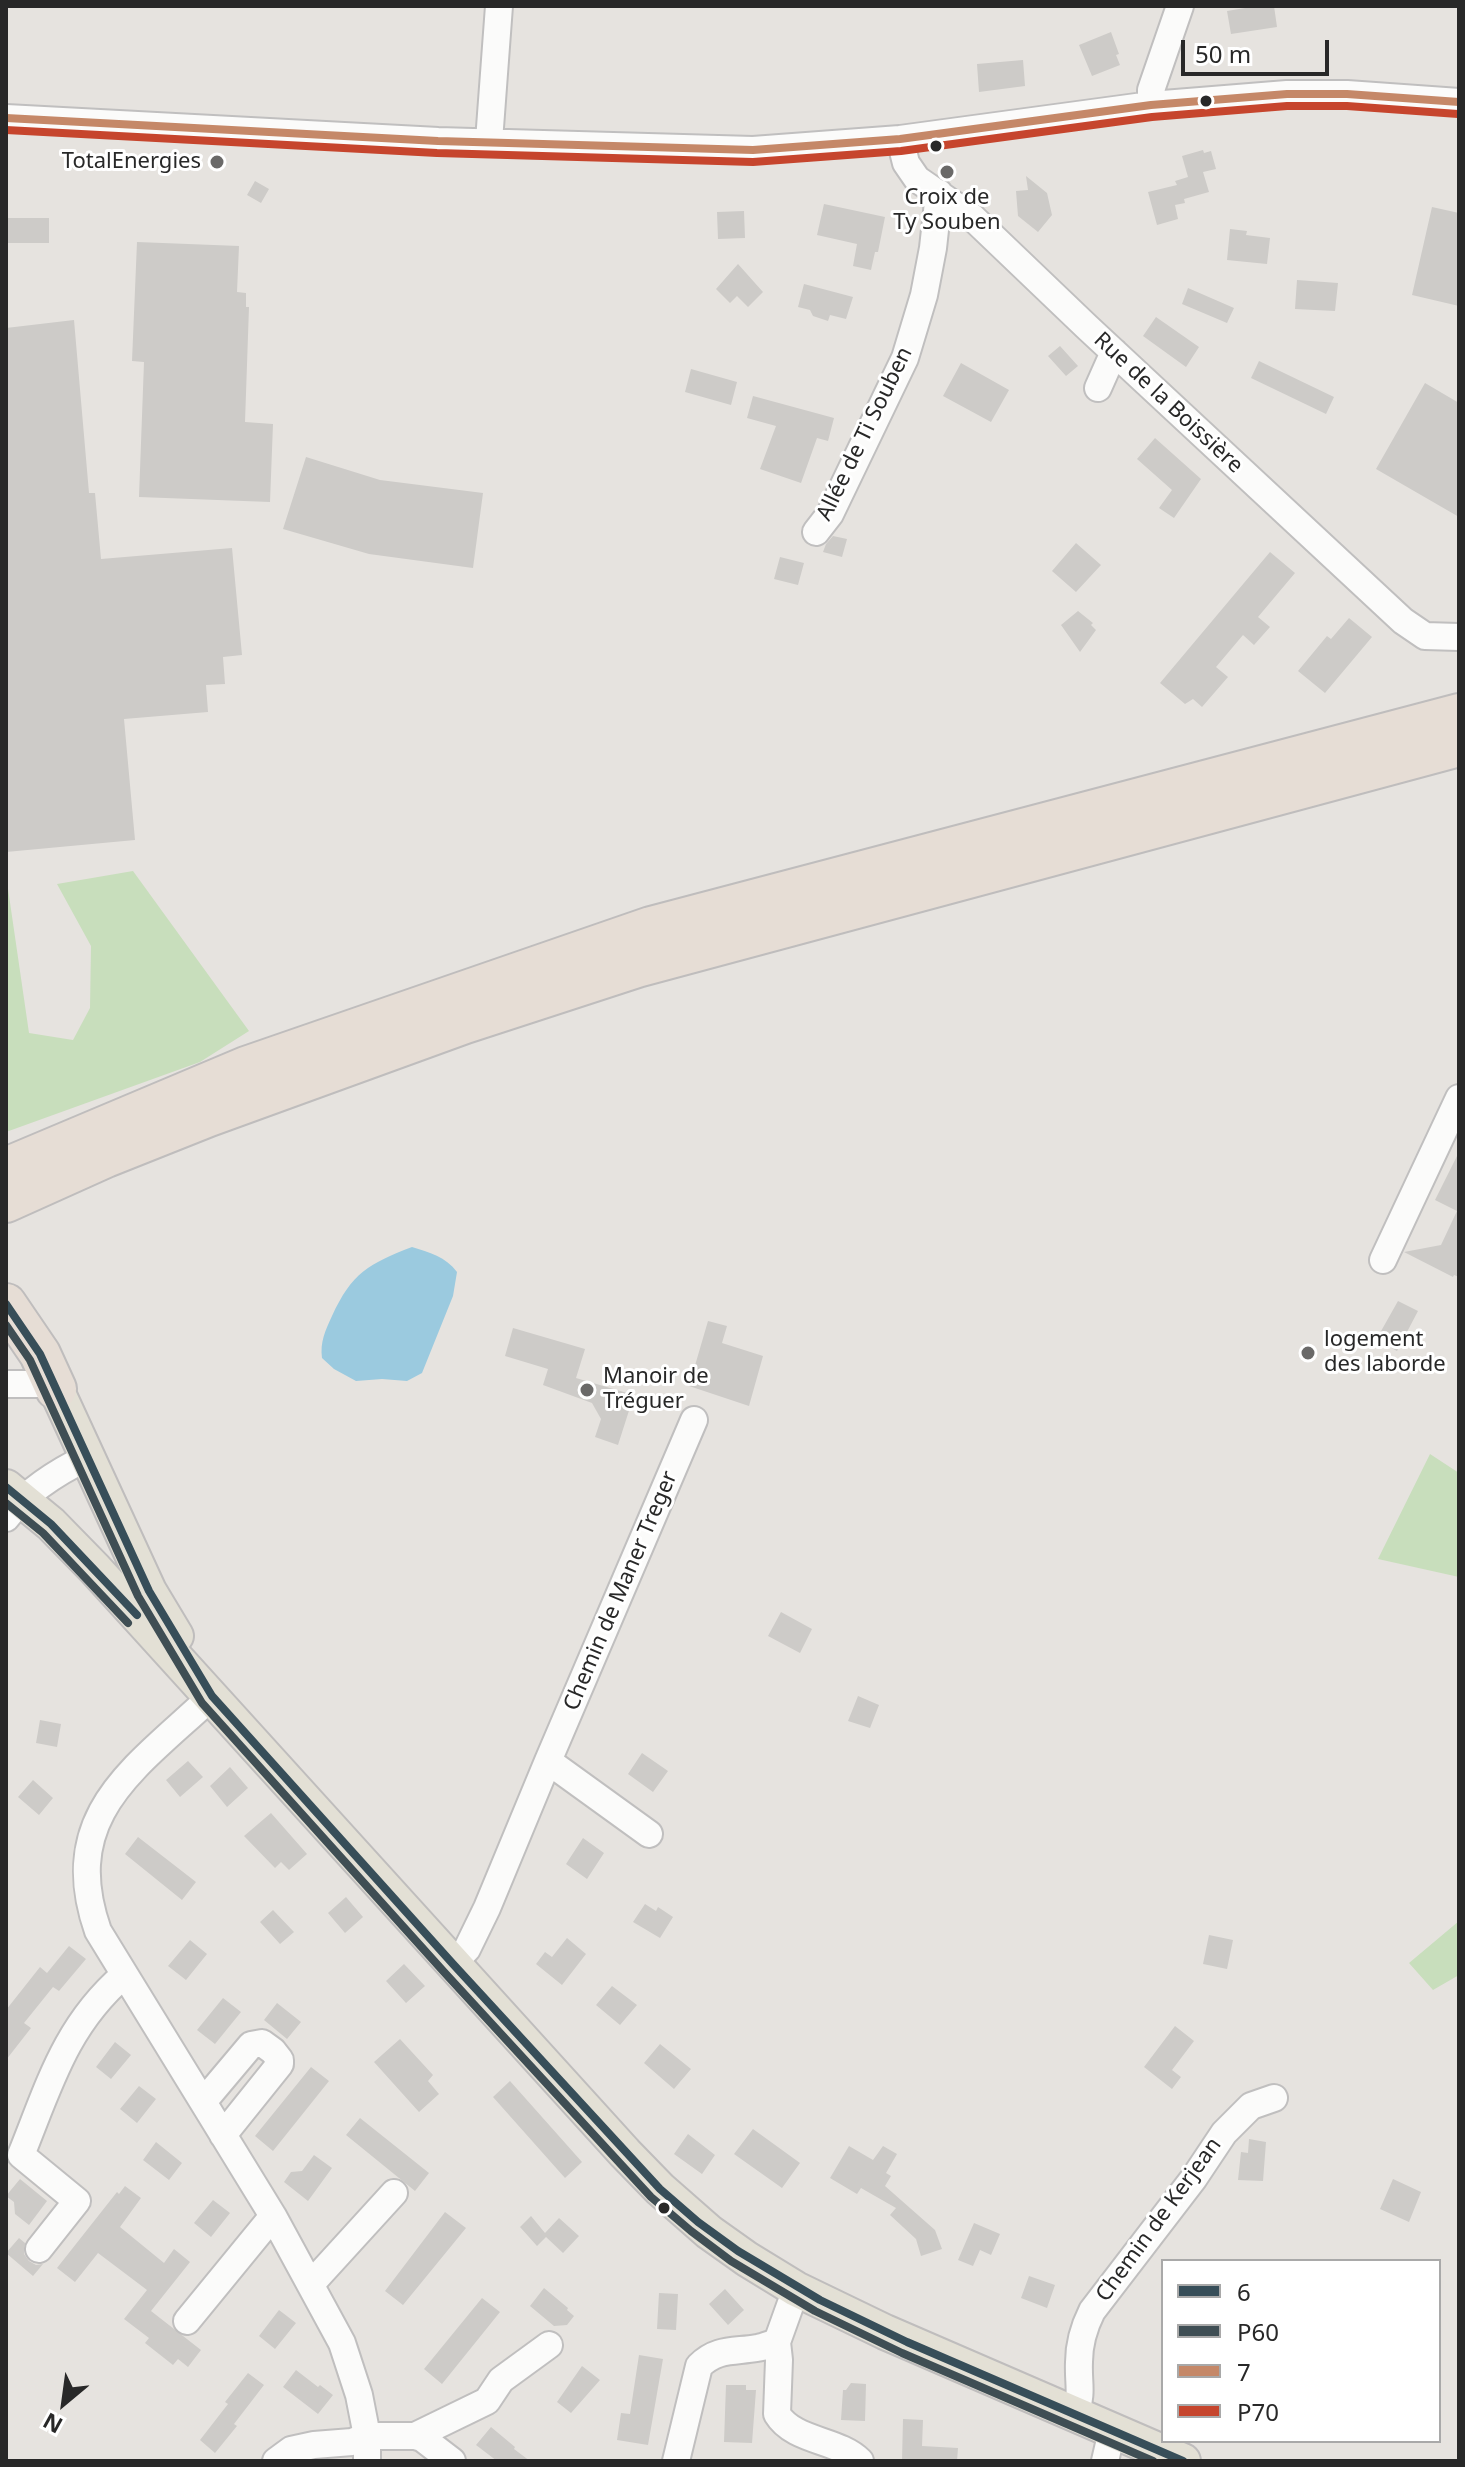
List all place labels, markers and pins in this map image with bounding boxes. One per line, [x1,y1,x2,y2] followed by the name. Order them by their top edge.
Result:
[1198,93,1214,109] unlabelled marker
[928,138,944,154] unlabelled marker
[62,149,201,175] place label: TotalEnergies
[208,153,226,171] marker: TotalEnergies
[938,163,956,181] marker: Croix de Ty Souben
[893,185,1001,236] place label: Croix de Ty Souben
[1324,1327,1446,1378] place label: logement des laborde
[1299,1344,1317,1362] marker: logement des laborde
[603,1364,709,1416] place label: Manoir de Tréguer
[578,1381,596,1399] marker: Manoir de Tréguer
[656,2200,672,2216] unlabelled marker

